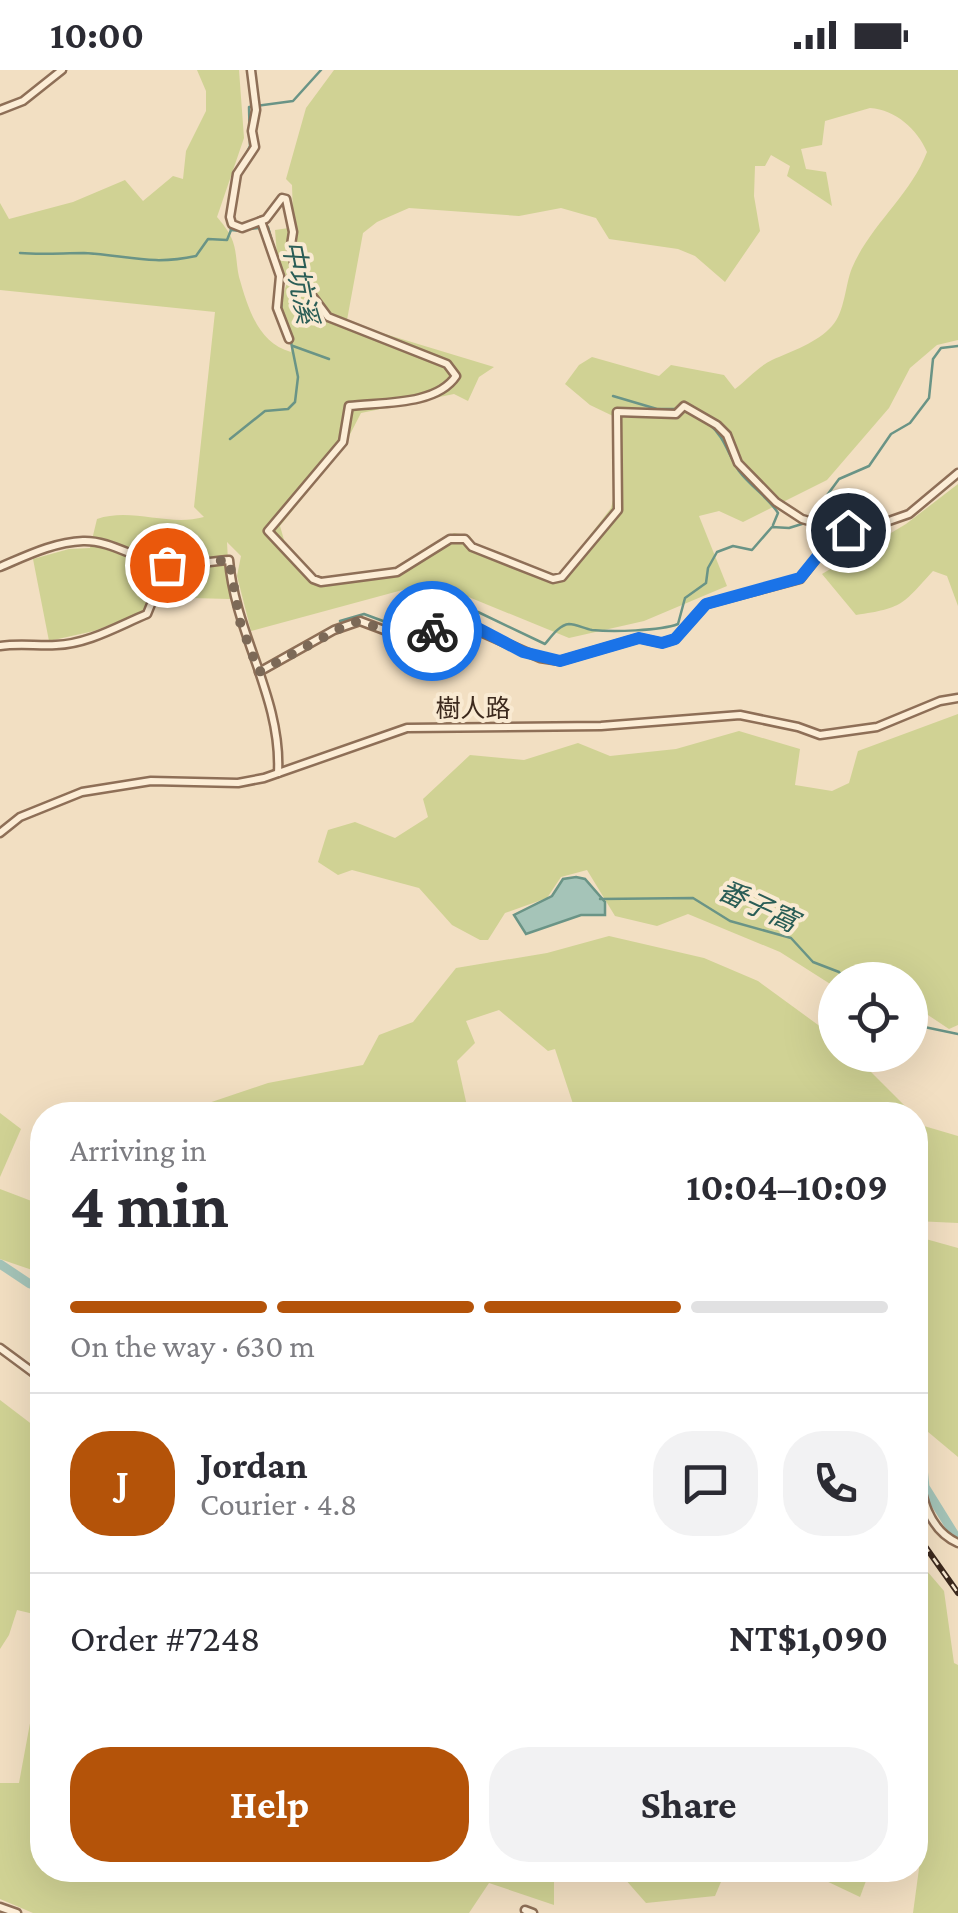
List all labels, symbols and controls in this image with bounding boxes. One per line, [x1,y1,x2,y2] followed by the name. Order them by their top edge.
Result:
[50,14,144,56] text: 10:00
[277,238,324,330] water label: 中坑溪
[806,488,891,573] pin
[821,503,876,558] icon: home
[125,523,210,608] pin
[140,538,195,593] icon: bag
[382,581,482,681] courier
[405,604,460,659] icon: bike
[435,695,511,722] street label: 樹人路
[713,874,806,939] water label: 番子窩
[818,962,928,1072] map controls
[818,962,928,1072] button: locate
[70,1132,207,1168] text: Arriving in
[686,1166,888,1208] text: 10:04–10:09
[70,1169,229,1241] text: 4 min
[70,1328,315,1364] text: On the way · 630 m
[653,1431,758,1536] button: chat
[783,1431,888,1536] button: phone
[200,1444,308,1486] text: Jordan
[116,1462,129,1504] text: J
[200,1486,357,1522] text: Courier · 4.8
[70,1617,261,1659] text: Order #7248
[729,1617,888,1659] text: NT$1,090
[70,1747,469,1862] button: Help
[489,1747,888,1862] button: Share

